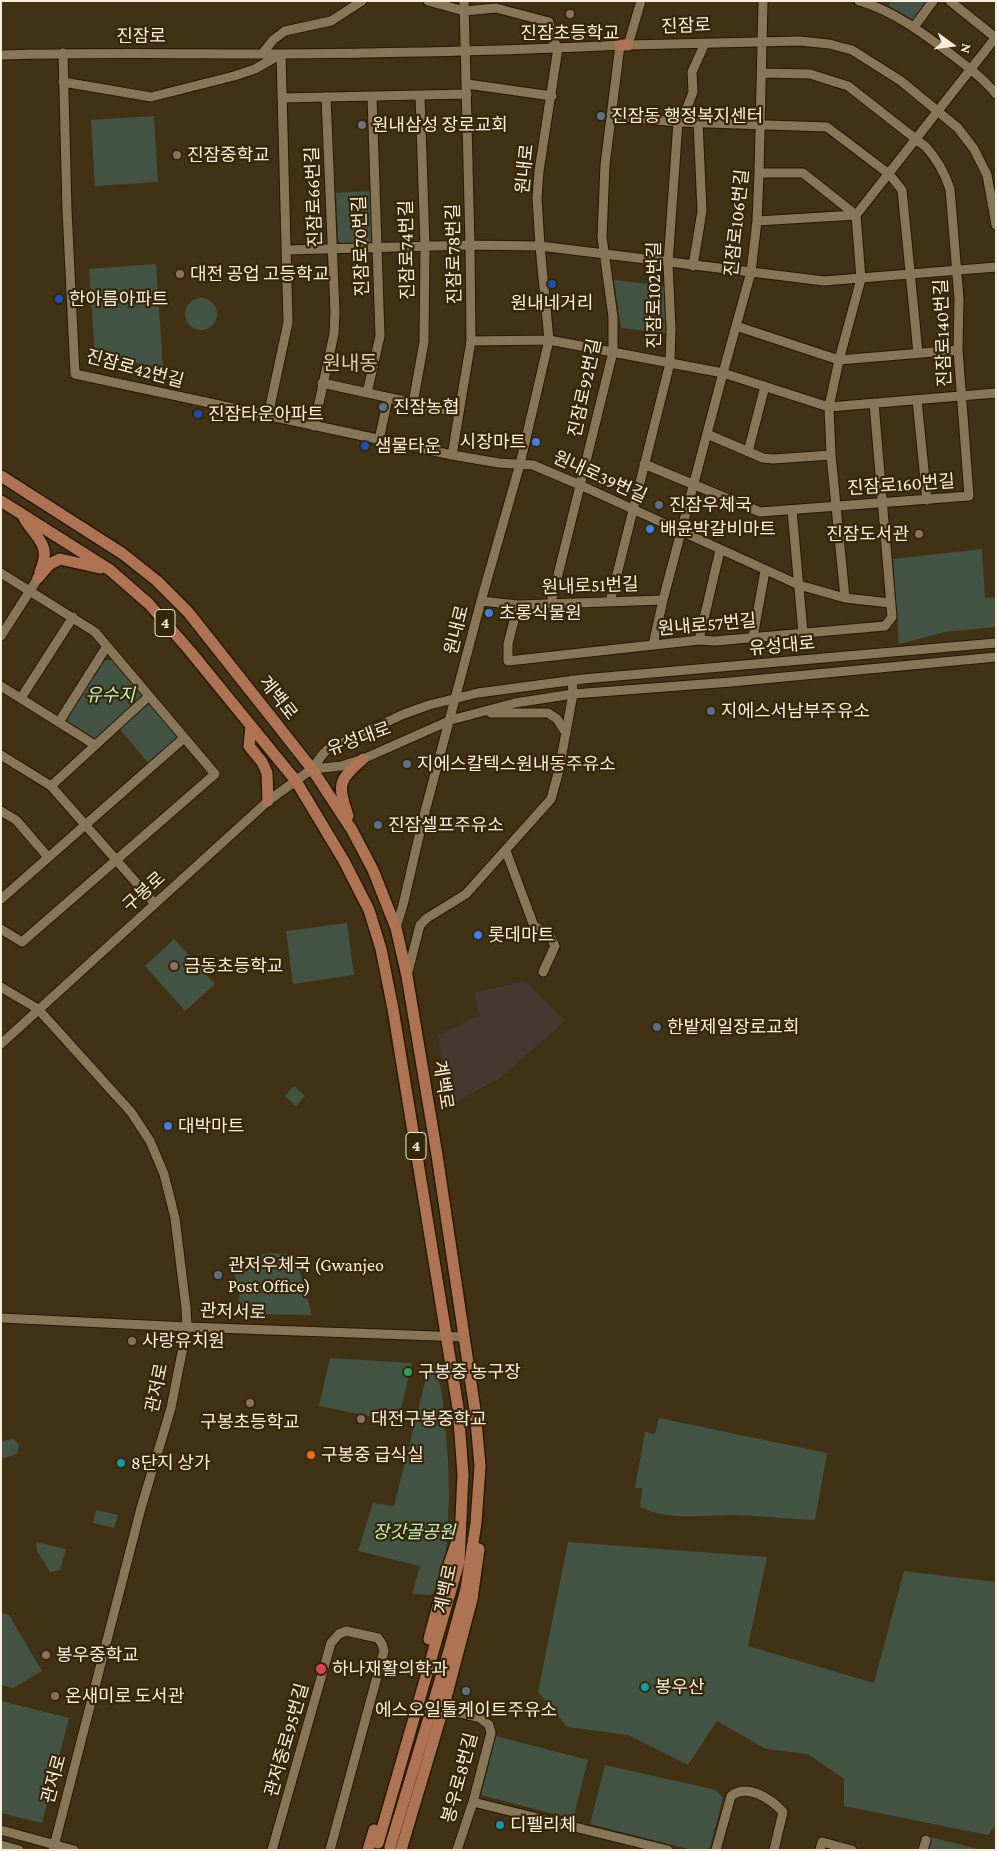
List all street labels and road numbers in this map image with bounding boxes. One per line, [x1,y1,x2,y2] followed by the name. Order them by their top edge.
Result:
[661,14,711,38] street label: 진잠로
[116,25,166,47] street label: 진잠로
[512,143,538,195] street label: 원내로
[301,146,327,248] street label: 진잠로66번길
[721,168,753,278] street label: 진잠로106번길
[348,195,374,297] street label: 진잠로70번길
[395,200,419,300] street label: 진잠로74번길
[442,203,466,305] street label: 진잠로78번길
[643,241,665,349] street label: 진잠로102번길
[930,279,956,387] street label: 진잠로140번길
[564,337,606,439] street label: 진잠로92번길
[84,346,186,392] street label: 진잠로42번길
[550,447,650,507] street label: 원내로39번길
[846,470,956,500] street label: 진잠로160번길
[541,574,639,598] street label: 원내로51번길
[441,603,473,657] street label: 원내로
[155,610,175,636] road number: 4
[657,610,757,640] street label: 원내로57번길
[748,632,816,660] street label: 유성대로
[254,672,302,724] street label: 계백로
[324,718,394,760] street label: 유성대로
[118,867,170,917] street label: 구봉로
[428,1059,458,1111] street label: 계백로
[406,1132,426,1160] road number: 4
[200,1300,266,1324] street label: 관저서로
[141,1361,173,1415] street label: 관저로
[430,1562,462,1616] street label: 계백로
[261,1681,313,1799] street label: 관저중로95번길
[438,1731,482,1825] street label: 봉우로8번길
[37,1752,71,1806] street label: 관저로

